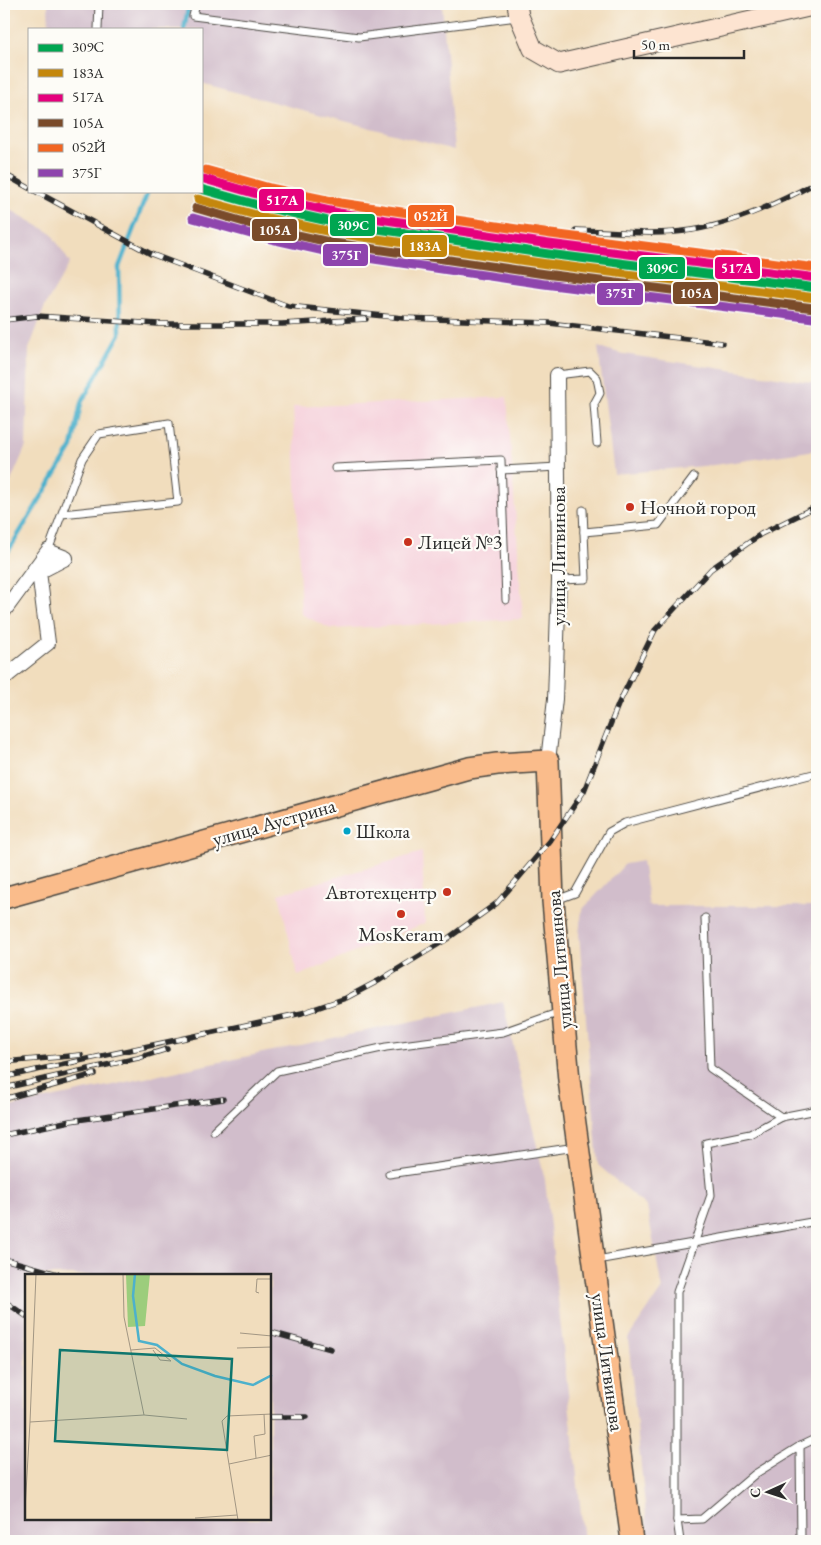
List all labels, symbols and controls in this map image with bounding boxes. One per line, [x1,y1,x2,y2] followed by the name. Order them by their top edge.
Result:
[28,28,202,192] legend
[634,28,744,60] scale bar
[641,35,670,54] text: 50 m
[72,37,104,56] text: 309С
[72,63,105,82] text: 183А
[72,87,105,106] text: 517А
[72,113,105,132] text: 105А
[72,137,106,156] text: 052Й
[72,163,102,182] text: 375Г
[258,188,305,212] line badge: 517А
[266,191,299,209] text: 517А
[407,204,455,228] line badge: 052Й
[414,207,448,225] text: 052Й
[329,213,376,237] line badge: 309С
[337,216,369,234] text: 309С
[251,218,298,242] line badge: 105А
[259,221,292,239] text: 105А
[401,234,448,258] line badge: 183А
[409,237,442,255] text: 183А
[322,243,369,267] line badge: 375Г
[331,246,361,264] text: 375Г
[638,256,686,280] line badge: 309С
[714,256,761,280] line badge: 517А
[646,259,678,277] text: 309С
[721,259,754,277] text: 517А
[672,281,719,305] line badge: 105А
[596,282,644,306] line badge: 375Г
[605,284,635,302] text: 375Г
[680,284,713,302] text: 105А
[545,486,571,626] street label: улица Литвинова
[640,494,756,520] place label: Ночной город
[624,501,636,513] marker: Ночной город
[418,529,502,555] place label: Лицей №3
[402,536,414,548] marker: Лицей №3
[209,792,339,852] street label: улица Аустрина
[356,819,410,844] place label: Школа
[342,826,352,836] marker: Школа
[324,879,437,905] place label: Автотехцентр
[441,886,453,898] marker: Автотехцентр
[540,889,578,1031] street label: улица Литвинова
[395,908,407,920] marker: MosKeram
[358,921,444,947] place label: MosKeram
[25,1274,271,1520] inset map
[585,1291,631,1433] street label: улица Литвинова
[744,1468,794,1518] north arrow
[746,1487,764,1498] text: С

